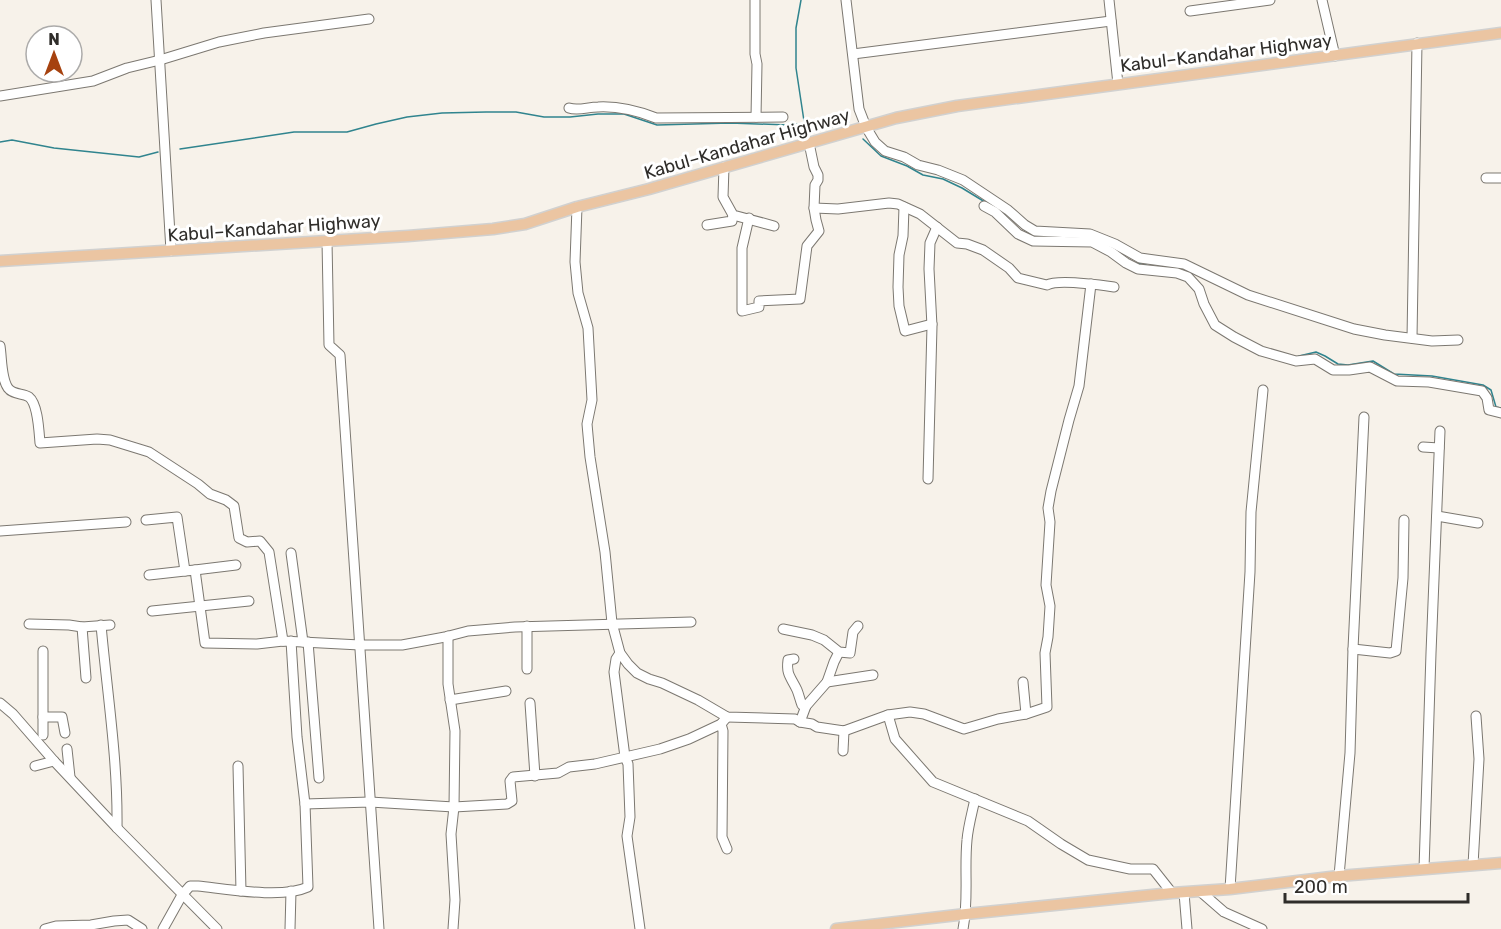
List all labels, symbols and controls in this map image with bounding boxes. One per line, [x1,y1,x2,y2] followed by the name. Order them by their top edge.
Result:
[24,24,84,84] north arrow
[1119,29,1333,77] street label: Kabul–Kandahar Highway
[48,30,60,49] text: N
[641,104,853,184] street label: Kabul–Kandahar Highway
[167,210,381,246] street label: Kabul–Kandahar Highway
[1285,866,1468,904] scale bar
[1294,876,1348,898] text: 200 m

